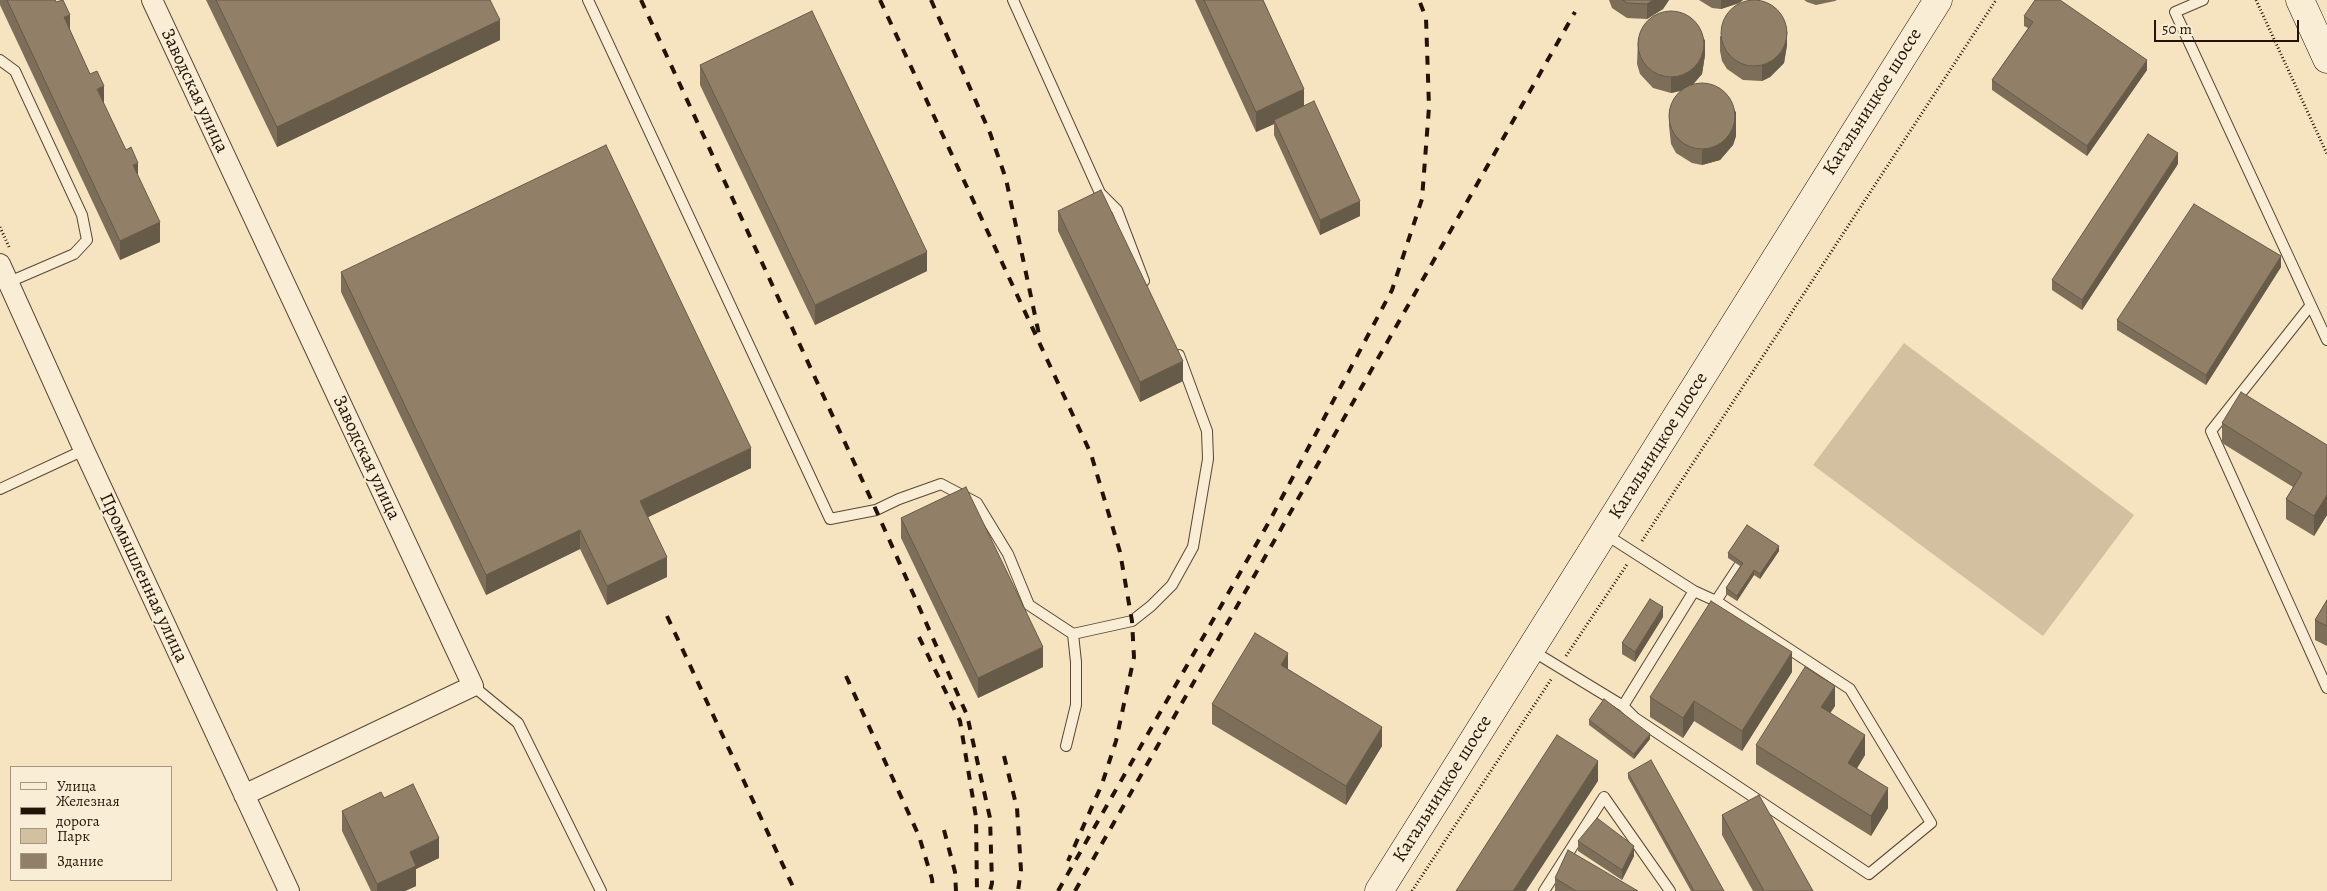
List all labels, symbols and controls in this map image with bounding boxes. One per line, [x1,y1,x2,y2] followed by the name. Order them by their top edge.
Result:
[2157,10,2302,42] scale bar
[2162,19,2192,39] text: 50 m
[1819,24,1927,180] street label: Кагальницкое шоссе
[155,25,233,157] street label: Заводская улица
[1605,368,1713,524] street label: Кагальницкое шоссе
[327,392,405,524] street label: Заводская улица
[94,490,192,666] street label: Промышленная улица
[1389,711,1497,867] street label: Кагальницкое шоссе
[10,766,172,881] legend
[57,776,96,796] text: Улица
[56,791,120,831] text: Железная дорога
[57,826,90,846] text: Парк
[57,851,104,871] text: Здание

